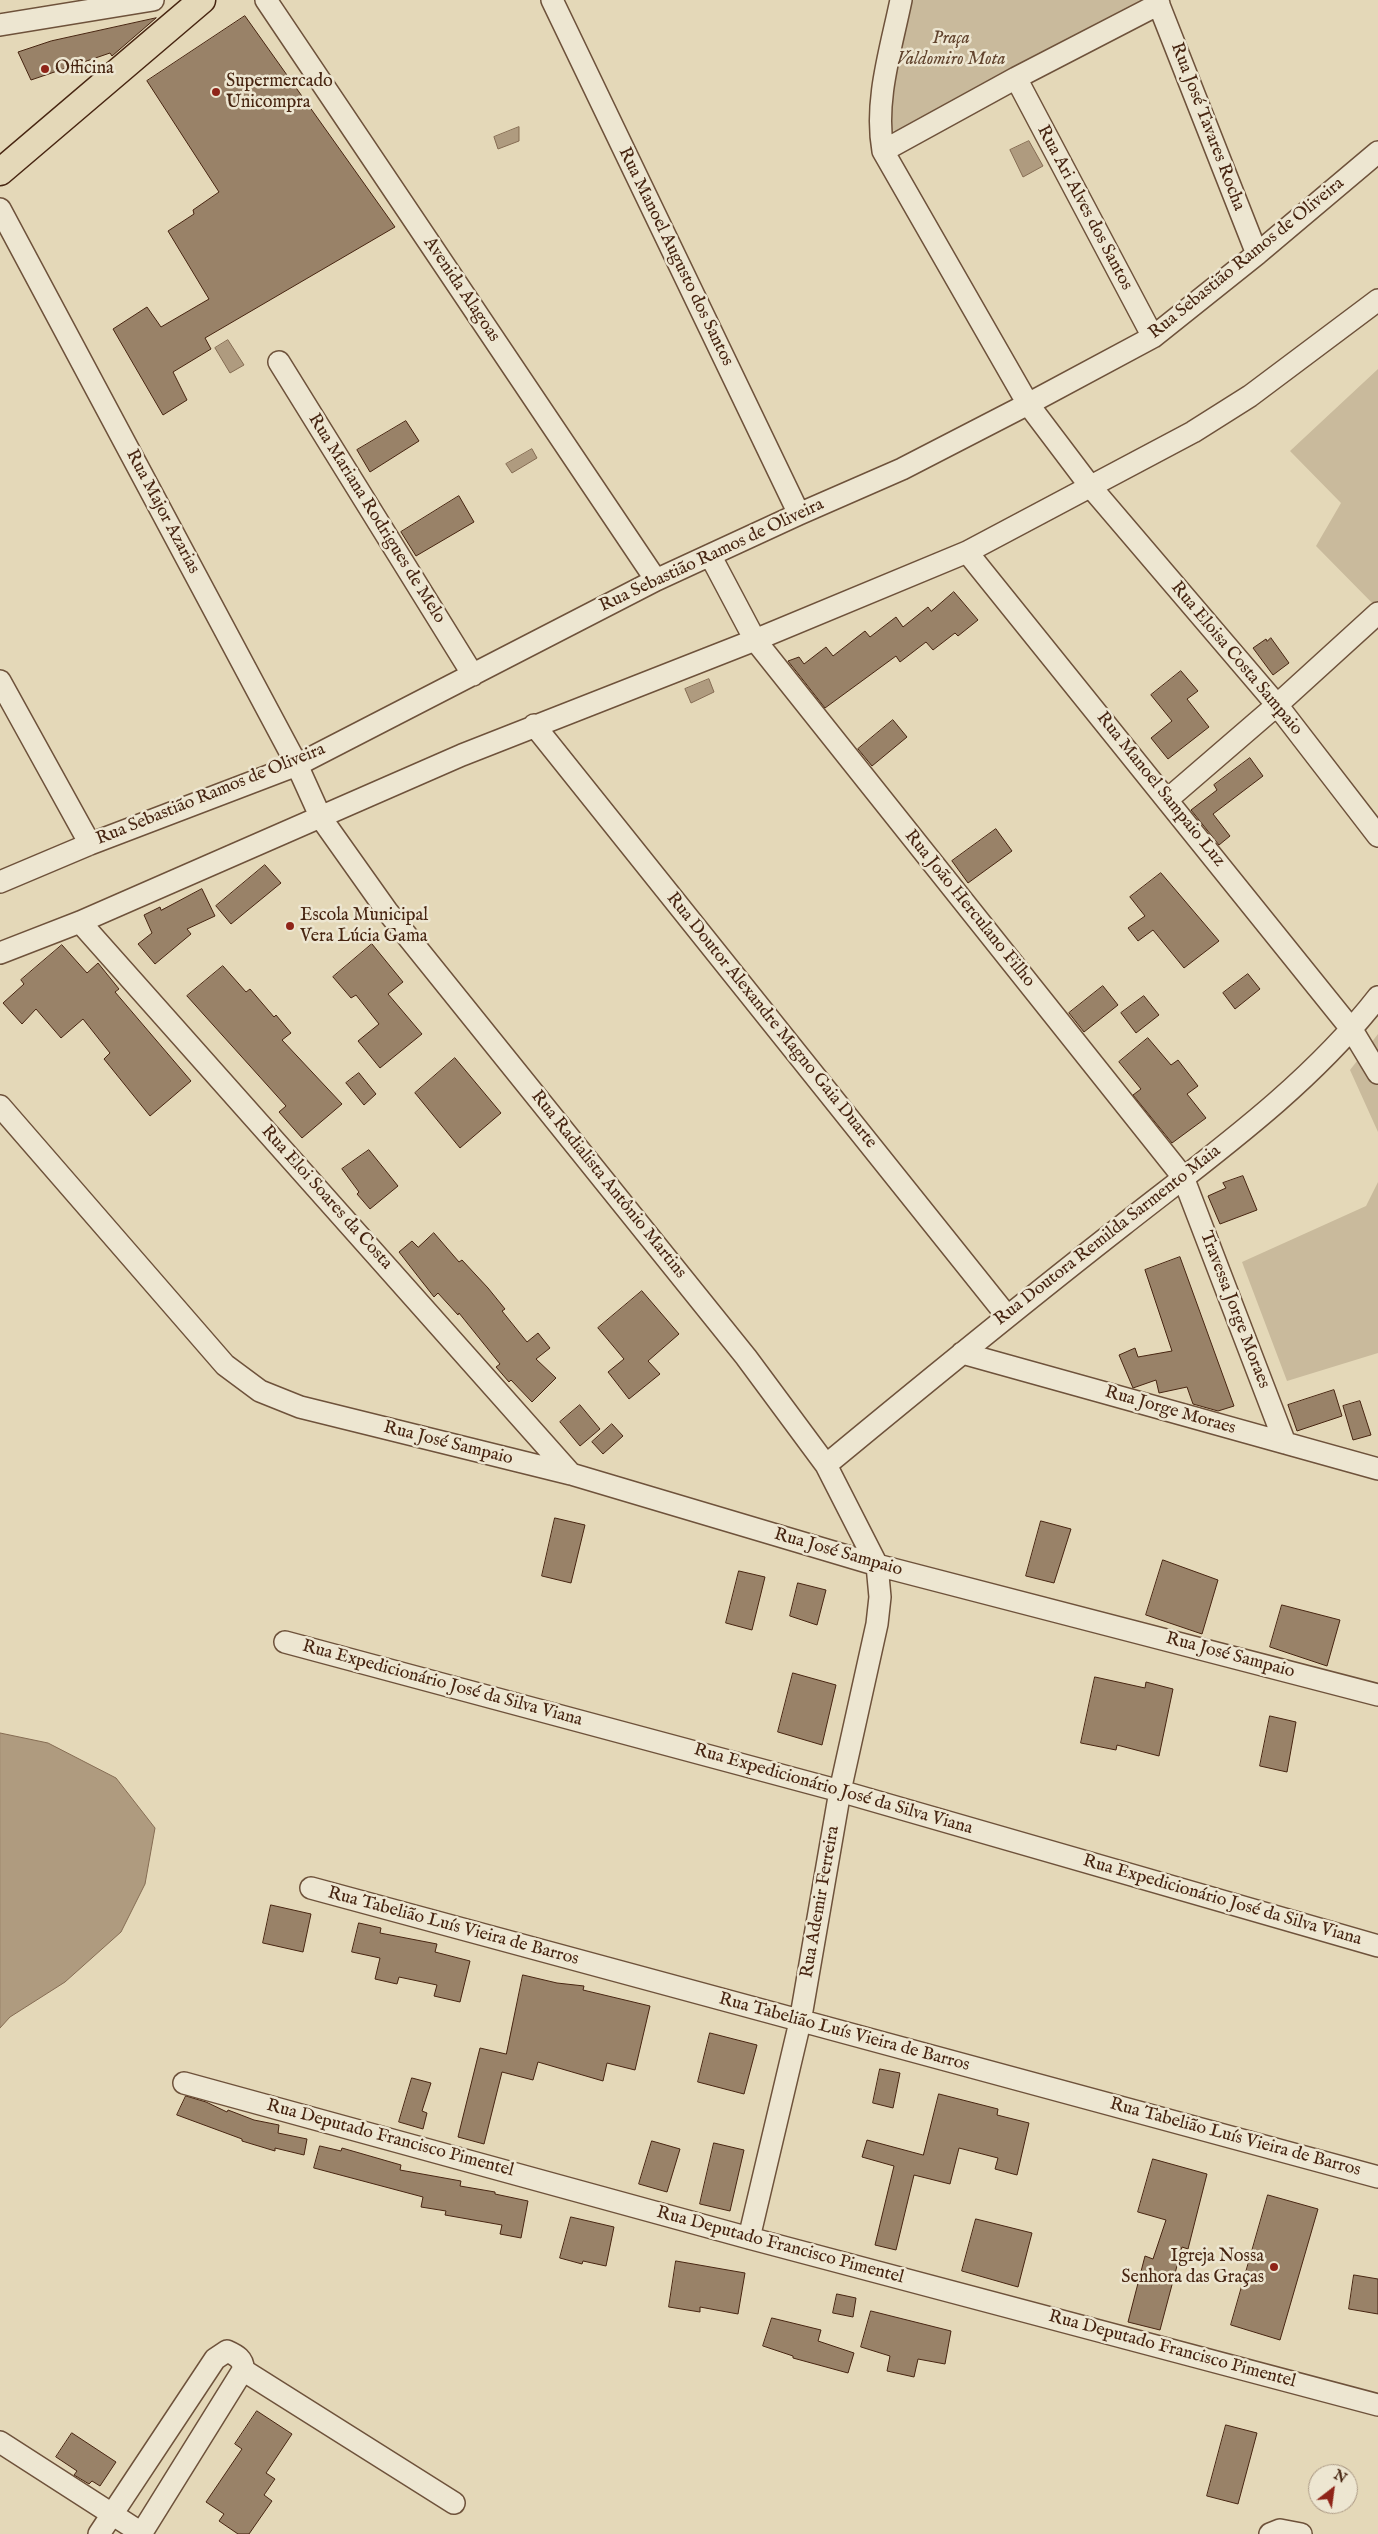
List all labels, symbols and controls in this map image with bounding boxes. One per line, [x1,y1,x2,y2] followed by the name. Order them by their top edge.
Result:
[897,28,1005,70] park label: Praça Valdomiro Mota
[1165,40,1249,214] street label: Rua José Tavares Rocha
[55,58,114,80] place label: Officina
[39,63,51,75] marker: Officina
[226,71,333,114] place label: Supermercado Unicompra
[210,86,222,98] marker: Supermercado Unicompra
[1031,122,1137,294] street label: Rua Ari Alves dos Santos
[613,144,737,370] street label: Rua Manoel Augusto dos Santos
[1145,173,1349,345] street label: Rua Sebastião Ramos de Oliveira
[418,233,504,347] street label: Avenida Alagoas
[302,410,450,628] street label: Rua Mariana Rodrigues de Melo
[120,446,204,578] street label: Rua Major Azarias
[596,494,828,618] street label: Rua Sebastião Ramos de Oliveira
[1165,578,1307,740] street label: Rua Eloisa Costa Sampaio
[1091,708,1229,872] street label: Rua Manoel Sampaio Luz
[93,739,329,851] street label: Rua Sebastião Ramos de Oliveira
[899,826,1039,992] street label: Rua João Herculano Filho
[661,889,881,1153] street label: Rua Doutor Alexandre Magno Gaia Duarte
[300,905,428,948] place label: Escola Municipal Vera Lúcia Gama
[284,920,296,932] marker: Escola Municipal Vera Lúcia Gama
[525,1087,691,1283] street label: Rua Radialista Antônio Martins
[256,1122,396,1274] street label: Rua Eloi Soares da Costa
[991,1141,1225,1331] street label: Rua Doutora Remilda Sarmento Maia
[1194,1228,1274,1392] street label: Travessa Jorge Moraes
[1102,1382,1238,1440] street label: Rua Jorge Moraes
[381,1417,515,1471] street label: Rua José Sampaio
[771,1524,905,1582] street label: Rua José Sampaio
[1163,1628,1297,1684] street label: Rua José Sampaio
[300,1636,584,1732] street label: Rua Expedicionário José da Silva Viana
[691,1740,975,1840] street label: Rua Expedicionário José da Silva Viana
[797,1824,845,1980] street label: Rua Ademir Ferreira
[1080,1851,1364,1951] street label: Rua Expedicionário José da Silva Viana
[325,1883,581,1971] street label: Rua Tabelião Luís Vieira de Barros
[716,1989,972,2077] street label: Rua Tabelião Luís Vieira de Barros
[1107,2094,1363,2182] street label: Rua Tabelião Luís Vieira de Barros
[264,2096,516,2182] street label: Rua Deputado Francisco Pimentel
[654,2203,906,2289] street label: Rua Deputado Francisco Pimentel
[1121,2246,1264,2288] place label: Igreja Nossa Senhora das Graças
[1268,2261,1280,2273] marker: Igreja Nossa Senhora das Graças
[1046,2307,1298,2393] street label: Rua Deputado Francisco Pimentel
[1308,2464,1358,2514] north arrow
[1330,2466,1350,2488] text: N

